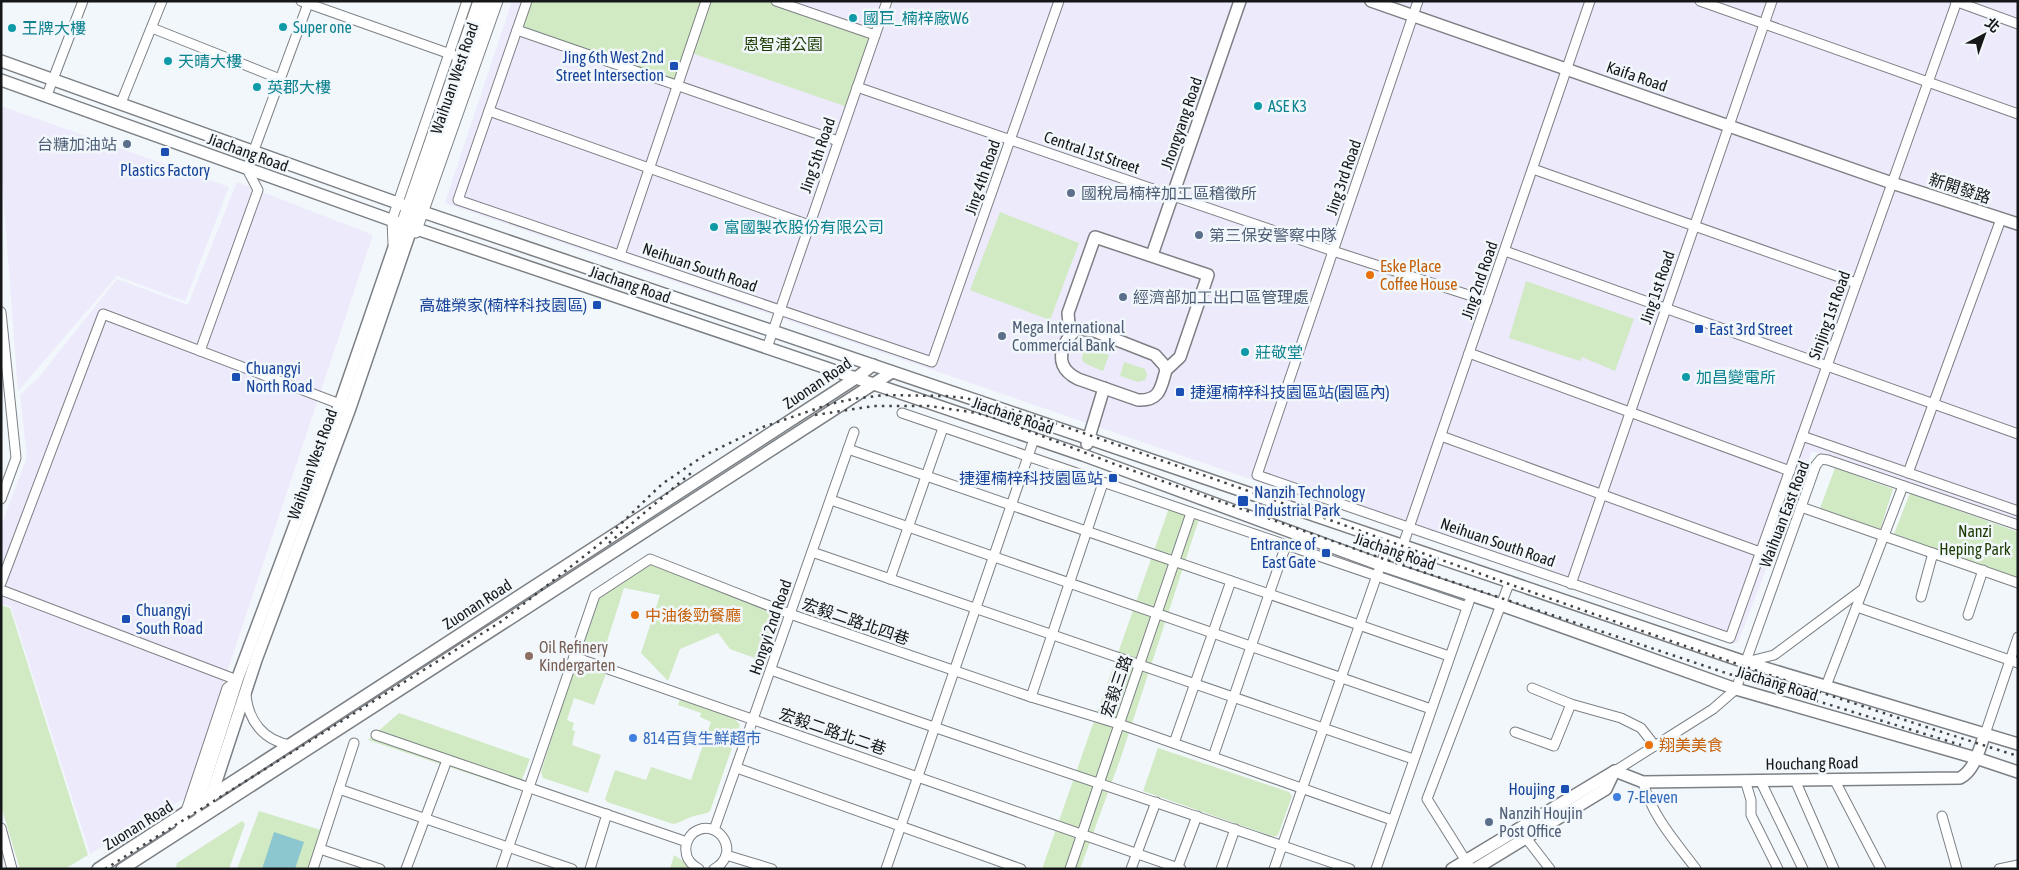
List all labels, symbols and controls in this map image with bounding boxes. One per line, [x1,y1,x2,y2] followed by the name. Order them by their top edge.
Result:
[863,9,969,27] place label: 國巨_楠梓廠W6
[1959,10,2009,60] north arrow
[847,12,859,24] marker: 國巨_楠梓廠W6
[1982,15,2003,36] text: 北
[293,18,352,37] place label: Super one
[22,19,86,37] place label: 王牌大樓
[427,20,481,136] street label: Waihuan West Road
[277,21,289,33] marker: Super one
[6,22,18,34] marker: 王牌大樓
[743,35,823,53] park label: 恩智浦公園
[556,48,664,84] place label: Jing 6th West 2nd Street Intersection
[178,52,242,70] place label: 天晴大樓
[162,55,174,67] marker: 天晴大樓
[1604,57,1670,95] street label: Kaifa Road
[668,60,680,72] marker: Jing 6th West 2nd Street Intersection
[1157,75,1206,172] street label: Jhongyang Road
[267,78,331,96] place label: 英郡大樓
[251,81,263,93] marker: 英郡大樓
[1268,97,1307,115] place label: ASE K3
[1252,100,1264,112] marker: ASE K3
[796,115,839,195] street label: Jing 5th Road
[1042,127,1143,177] street label: Central 1st Street
[205,129,291,176] street label: Jiachang Road
[37,135,117,153] place label: 台糖加油站
[961,137,1004,217] street label: Jing 4th Road
[1322,137,1365,217] street label: Jing 3rd Road
[121,138,133,150] marker: 台糖加油站
[159,146,171,158] marker: Plastics Factory
[120,161,210,180] place label: Plastics Factory
[1927,170,1993,206] street label: 新開發路
[1081,184,1257,202] place label: 國稅局楠梓加工區稽徵所
[1065,187,1077,199] marker: 國稅局楠梓加工區稽徵所
[724,218,884,236] place label: 富國製衣股份有限公司
[708,221,720,233] marker: 富國製衣股份有限公司
[1209,226,1337,244] place label: 第三保安警察中隊
[1193,229,1205,241] marker: 第三保安警察中隊
[640,239,760,295] street label: Neihuan South Road
[1457,239,1502,322] street label: Jing 2nd Road
[1636,248,1679,326] street label: Jing 1st Road
[1380,257,1458,293] place label: Eske Place Coffee House
[587,262,673,307] street label: Jiachang Road
[1805,268,1854,362] street label: Sinjing 1st Road
[1364,269,1376,281] marker: Eske Place Coffee House
[1133,288,1309,306] place label: 經濟部加工出口區管理處
[1117,291,1129,303] marker: 經濟部加工出口區管理處
[419,296,587,315] place label: 高雄榮家(楠梓科技園區)
[591,299,603,311] marker: 高雄榮家(楠梓科技園區)
[1012,318,1126,354] place label: Mega International Commercial Bank
[1709,320,1793,338] place label: East 3rd Street
[1693,323,1705,335] marker: East 3rd Street
[996,330,1008,342] marker: Mega International Commercial Bank
[1255,343,1303,361] place label: 莊敬堂
[1239,346,1251,358] marker: 莊敬堂
[780,354,854,412] street label: Zuonan Road
[246,359,313,395] place label: Chuangyi North Road
[1696,368,1776,386] place label: 加昌變電所
[230,371,242,383] marker: Chuangyi North Road
[1680,371,1692,383] marker: 加昌變電所
[1190,383,1390,402] place label: 捷運楠梓科技園區站(園區內)
[1174,386,1186,398] marker: 捷運楠梓科技園區站(園區內)
[970,393,1056,438] street label: Jiachang Road
[284,406,340,522] street label: Waihuan West Road
[1755,458,1813,570] street label: Waihuan East Road
[959,469,1103,487] place label: 捷運楠梓科技園區站
[1107,472,1119,484] marker: 捷運楠梓科技園區站
[1254,483,1366,519] place label: Nanzih Technology Industrial Park
[1236,494,1250,508] marker: Nanzih Technology Industrial Park
[1438,514,1558,570] street label: Neihuan South Road
[1939,522,2011,559] park label: Nanzi Heping Park
[1352,529,1438,574] street label: Jiachang Road
[1250,535,1317,571] place label: Entrance of East Gate
[1320,547,1332,559] marker: Entrance of East Gate
[439,575,515,633] street label: Zuonan Road
[745,577,796,677] street label: Hongyi 2nd Road
[800,594,912,648] street label: 宏毅二路北四巷
[136,601,203,637] place label: Chuangyi South Road
[645,606,741,624] place label: 中油後勁餐廳
[629,609,641,621] marker: 中油後勁餐廳
[120,613,132,625] marker: Chuangyi South Road
[539,638,615,675] place label: Oil Refinery Kindergarten
[523,650,535,662] marker: Oil Refinery Kindergarten
[1097,653,1135,719] street label: 宏毅三路
[1734,662,1820,705] street label: Jiachang Road
[777,704,889,758] street label: 宏毅二路北二巷
[643,729,762,747] place label: 814百貨生鮮超市
[627,732,639,744] marker: 814百貨生鮮超市
[1659,736,1723,754] place label: 翔美美食
[1643,739,1655,751] marker: 翔美美食
[1765,753,1859,774] street label: Houchang Road
[1508,780,1555,799] place label: Houjing
[1559,783,1571,795] marker: Houjing
[1627,788,1678,806] place label: 7-Eleven
[1611,791,1623,803] marker: 7-Eleven
[100,797,176,853] street label: Zuonan Road
[1499,804,1583,840] place label: Nanzih Houjin Post Office
[1483,816,1495,828] marker: Nanzih Houjin Post Office

